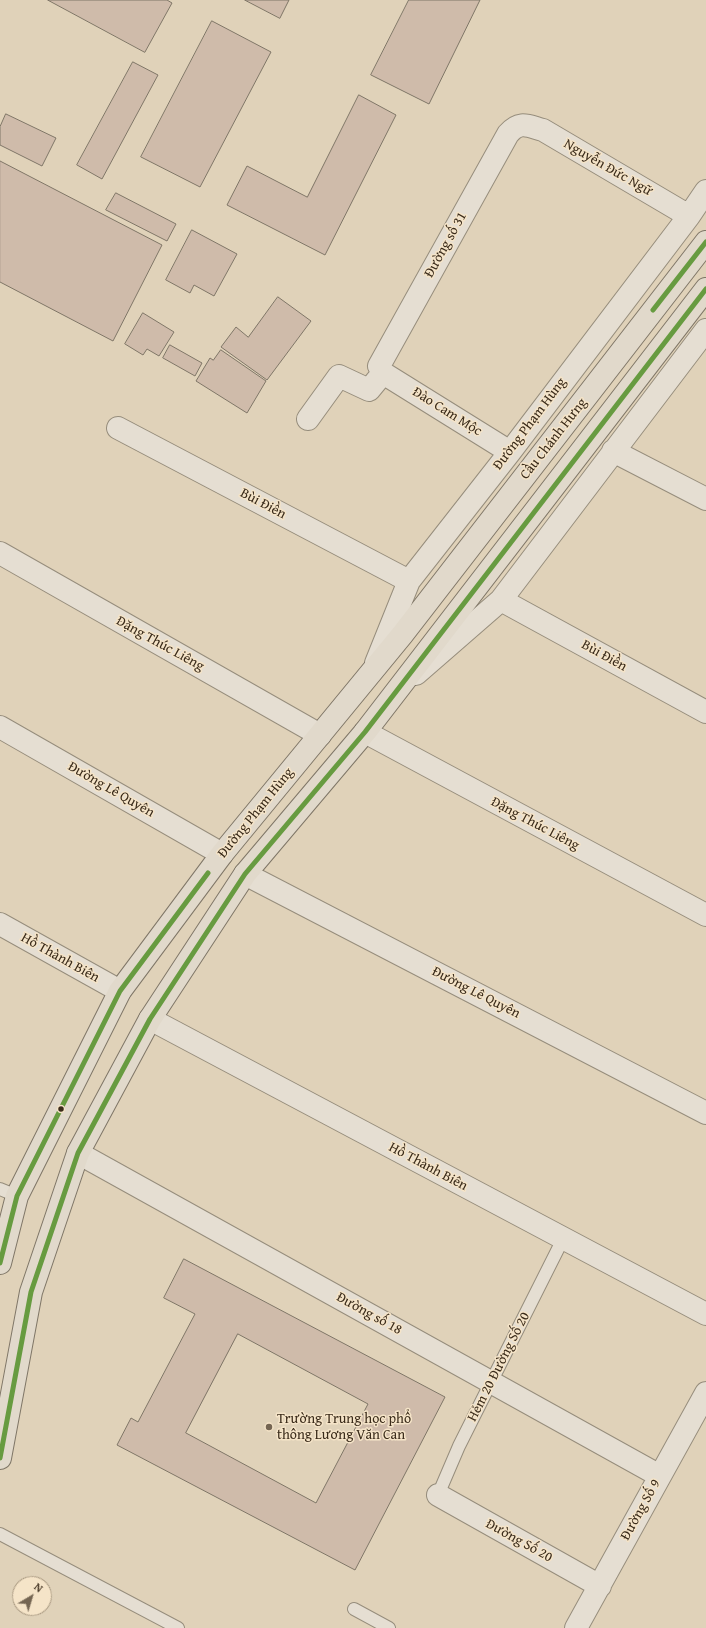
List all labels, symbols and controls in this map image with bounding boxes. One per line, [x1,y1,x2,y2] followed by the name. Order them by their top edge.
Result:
[561,136,655,200] street label: Nguyễn Đức Ngữ
[421,209,471,281] street label: Đường số 31
[490,375,570,473] street label: Đường Phạm Hùng
[409,384,485,440] street label: Đào Cam Mộc
[517,395,591,483] street label: Cầu Chánh Hưng
[237,485,289,523] street label: Bùi Điền
[113,613,207,675] street label: Đặng Thúc Liêng
[578,637,630,675] street label: Bùi Điền
[65,758,157,822] street label: Đường Lê Quyên
[214,764,298,862] street label: Đường Phạm Hùng
[488,794,582,854] street label: Đặng Thúc Liêng
[18,930,102,986] street label: Hồ Thành Biên
[429,963,523,1023] street label: Đường Lê Quyên
[56,1104,66,1114] unlabelled marker
[386,1139,470,1195] street label: Hồ Thành Biên
[333,1289,405,1339] street label: Đường số 18
[464,1309,534,1425] street label: Hẻm 20 Đường Số 20
[277,1411,411,1444] place label: Trường Trung học phổ thông Lương Văn Can
[264,1422,274,1432] marker: Trường Trung học phổ thông Lương Văn Can
[617,1477,665,1543] street label: Đường Số 9
[483,1516,555,1566] street label: Đường Số 20
[12,1576,52,1616] north arrow
[31,1579,47,1596] text: N

